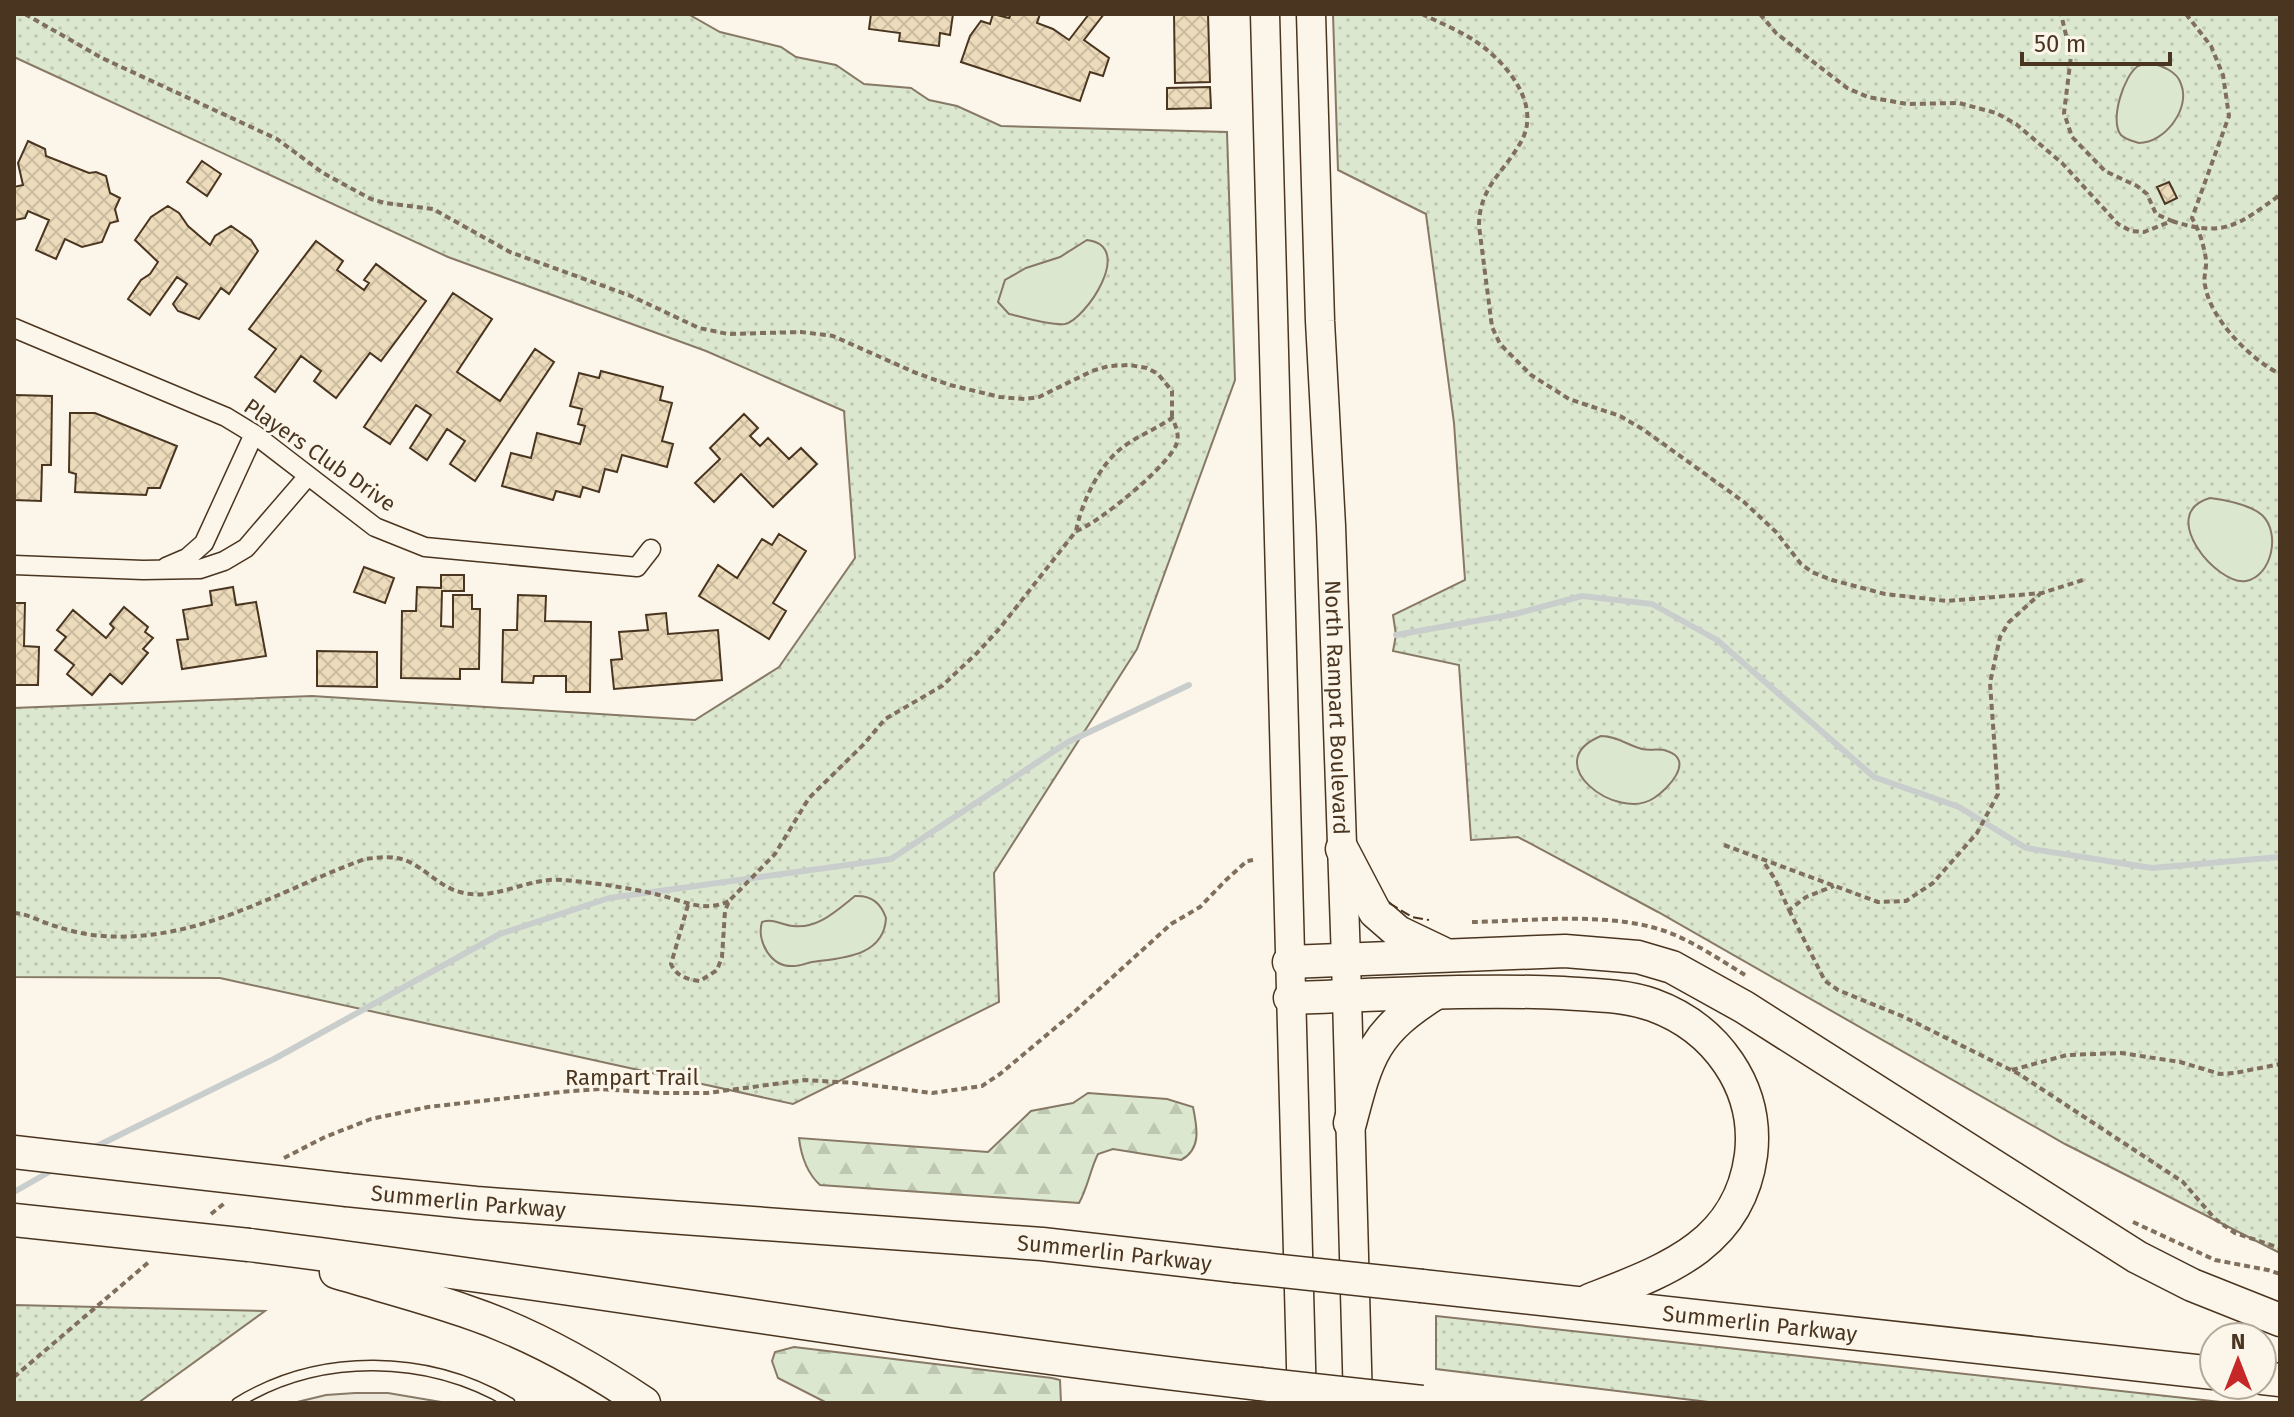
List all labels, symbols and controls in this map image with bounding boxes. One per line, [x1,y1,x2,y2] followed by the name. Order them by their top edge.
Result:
[2022,16,2170,66] scale bar
[2034,30,2086,58] text: 50 m
[239,392,401,518] street label: Players Club Drive
[1319,580,1355,835] street label: North Rampart Boulevard
[565,1064,699,1091] street label: Rampart Trail
[370,1179,567,1223] street label: Summerlin Parkway
[1016,1229,1213,1277] street label: Summerlin Parkway
[1661,1299,1859,1347] street label: Summerlin Parkway
[2198,1321,2278,1401] north arrow
[2231,1328,2245,1355] text: N

